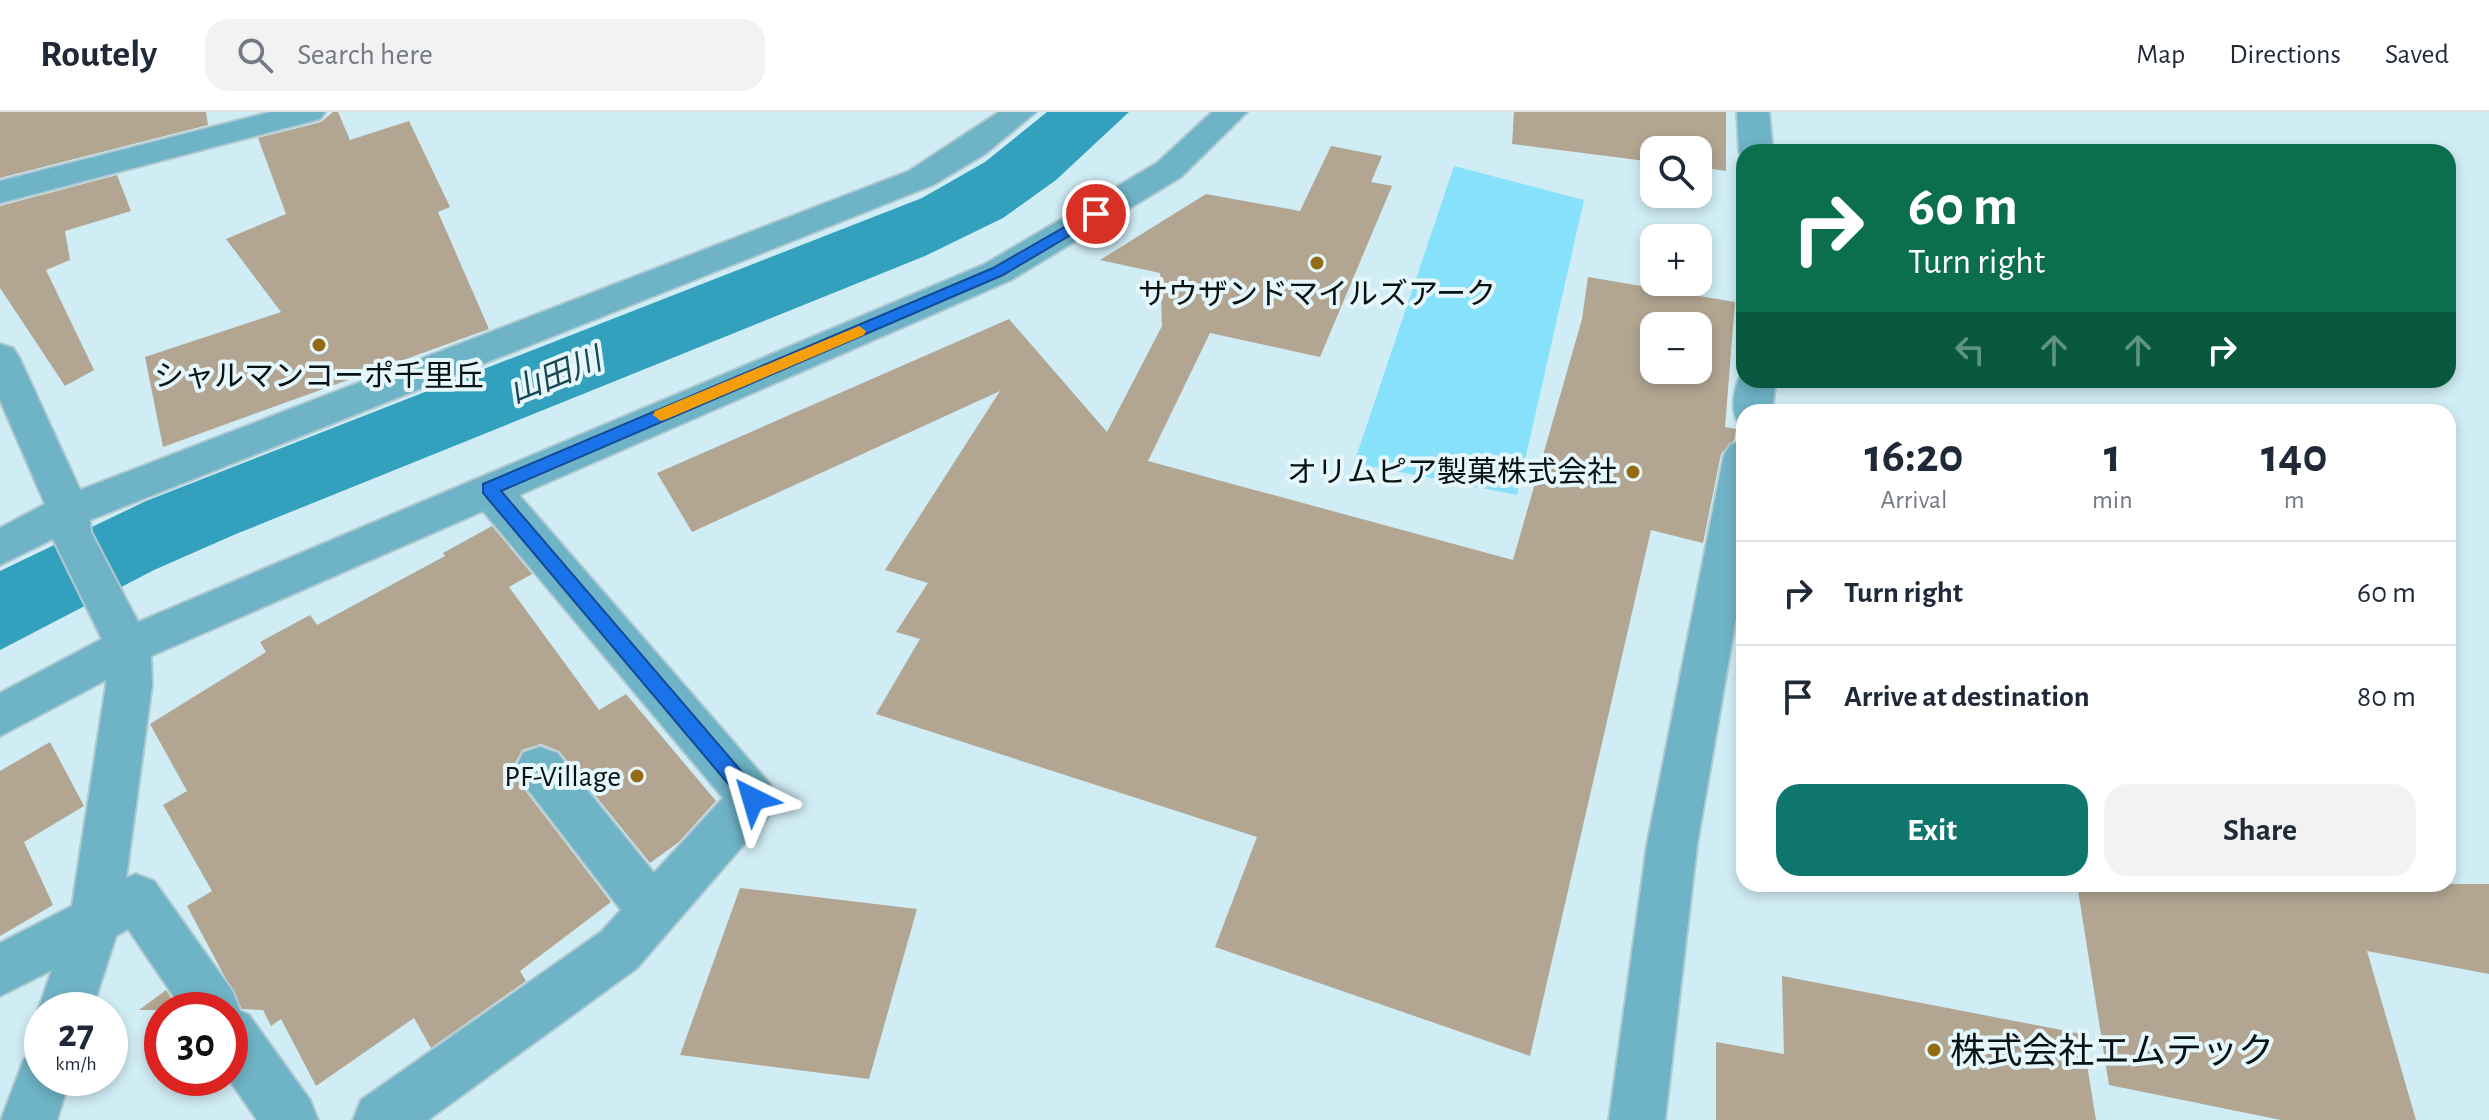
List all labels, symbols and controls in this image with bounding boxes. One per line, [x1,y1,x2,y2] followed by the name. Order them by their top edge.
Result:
[205,19,765,91] search box
[233,33,277,77] icon: search
[40,36,157,74] text: Routely
[297,40,433,70] text: Search here
[2136,41,2185,69] text: Map
[2229,41,2341,69] text: Directions
[2385,41,2449,69] text: Saved
[1640,136,1712,384] map controls
[1640,136,1712,208] button: search
[1776,176,1880,280] icon: right
[1908,179,2018,235] text: 60 m
[1062,180,1130,248] pin
[1074,192,1118,236] icon: arrive
[1640,224,1712,296] button: +
[1908,244,2045,280] text: Turn right
[1308,254,1326,272] marker: サウザンドマイルズアーク
[1138,278,1496,310] place label: サウザンドマイルズアーク
[1640,312,1712,384] button: −
[1948,328,1992,372] icon: left
[2032,328,2076,372] icon: ahead
[2116,328,2160,372] icon: ahead
[2200,328,2244,372] icon: right
[310,336,328,354] marker: シャルマンコーポ千里丘
[504,341,609,409] water label: 山田川
[154,360,484,392] place label: シャルマンコーポ千里丘
[1864,433,1964,481] text: 16:20
[2104,433,2121,481] text: 1
[2261,433,2327,481] text: 140
[1287,456,1617,488] place label: オリムピア製菓株式会社
[1624,463,1642,481] marker: オリムピア製菓株式会社
[1881,487,1947,513] text: Arrival
[2092,487,2133,513] text: min
[2284,487,2305,513] text: m
[1776,571,1820,615] icon: right
[1844,578,1963,608] text: Turn right
[2357,578,2416,608] text: 60 m
[1776,675,1820,719] icon: arrive
[1844,682,2090,712] text: Arrive at destination
[2357,682,2416,712] text: 80 m
[711,757,795,841] position arrow
[504,762,621,792] place label: PF-Village
[628,767,646,785] marker: PF-Village
[1776,784,2088,876] button: Exit
[2104,784,2416,876] button: Share
[144,992,248,1096] speed limit sign: 30
[58,1014,94,1054] text: 27
[1950,1032,2274,1070] place label: 株式会社エムテック
[1925,1041,1943,1059] marker: 株式会社エムテック
[55,1054,97,1074] text: km/h

